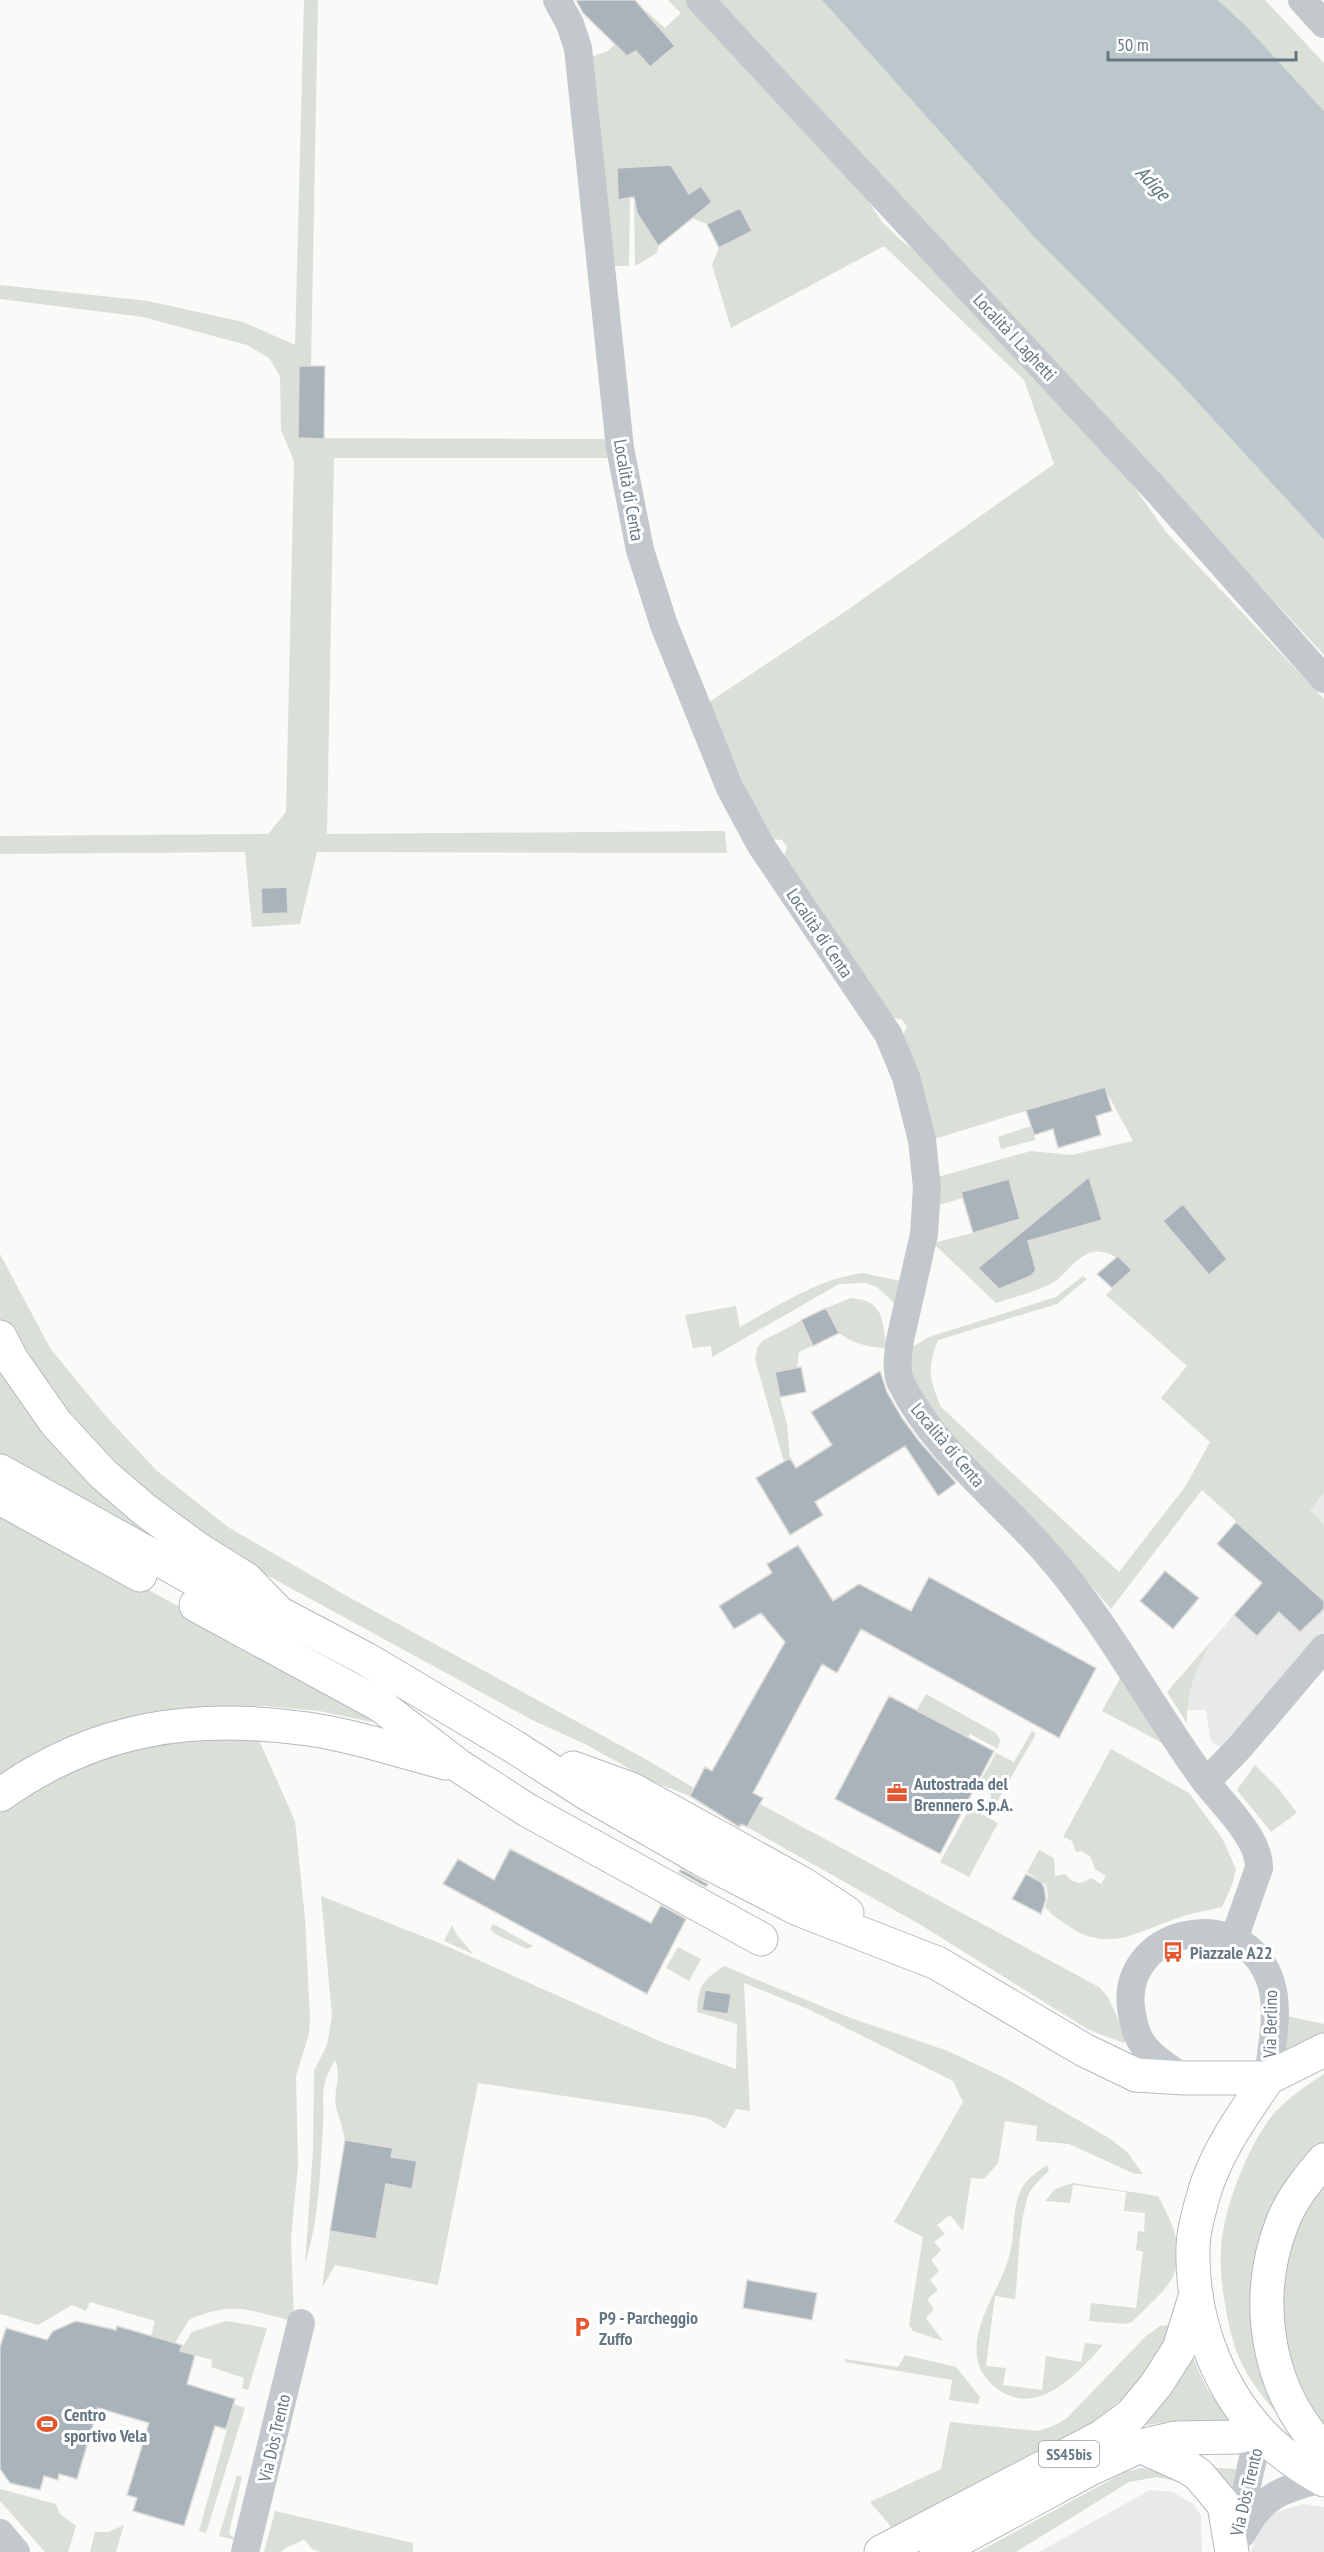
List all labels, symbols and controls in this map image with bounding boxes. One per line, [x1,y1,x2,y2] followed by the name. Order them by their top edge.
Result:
[1108,24,1296,62] scale bar
[1117,33,1149,56] text: 50 m
[1130,160,1177,208] water label: Adige
[969,288,1061,386] street label: Località I Laghetti
[609,437,649,543] street label: Località di Centa
[782,884,858,982] street label: Località di Centa
[906,1398,990,1492] street label: Località di Centa
[913,1772,1013,1816] place label: Autostrada del Brennero S.p.A.
[885,1781,909,1805] office icon: Autostrada del Brennero S.p.A.
[1161,1940,1185,1964] bus stop icon: Piazzale A22
[1190,1941,1273,1964] place label: Piazzale A22
[1258,1990,1282,2059] street label: Via Berlino
[599,2306,698,2350] place label: P9 - Parcheggio Zuffo
[570,2315,594,2339] parking icon: P9 - Parcheggio Zuffo
[253,2392,295,2485] street label: Via Dòs Trento
[64,2403,147,2447] place label: Centro sportivo Vela
[35,2412,59,2436] sports icon: Centro sportivo Vela
[1039,2441,1099,2467] road number: SS45bis
[1225,2446,1267,2539] street label: Via Dòs Trento

